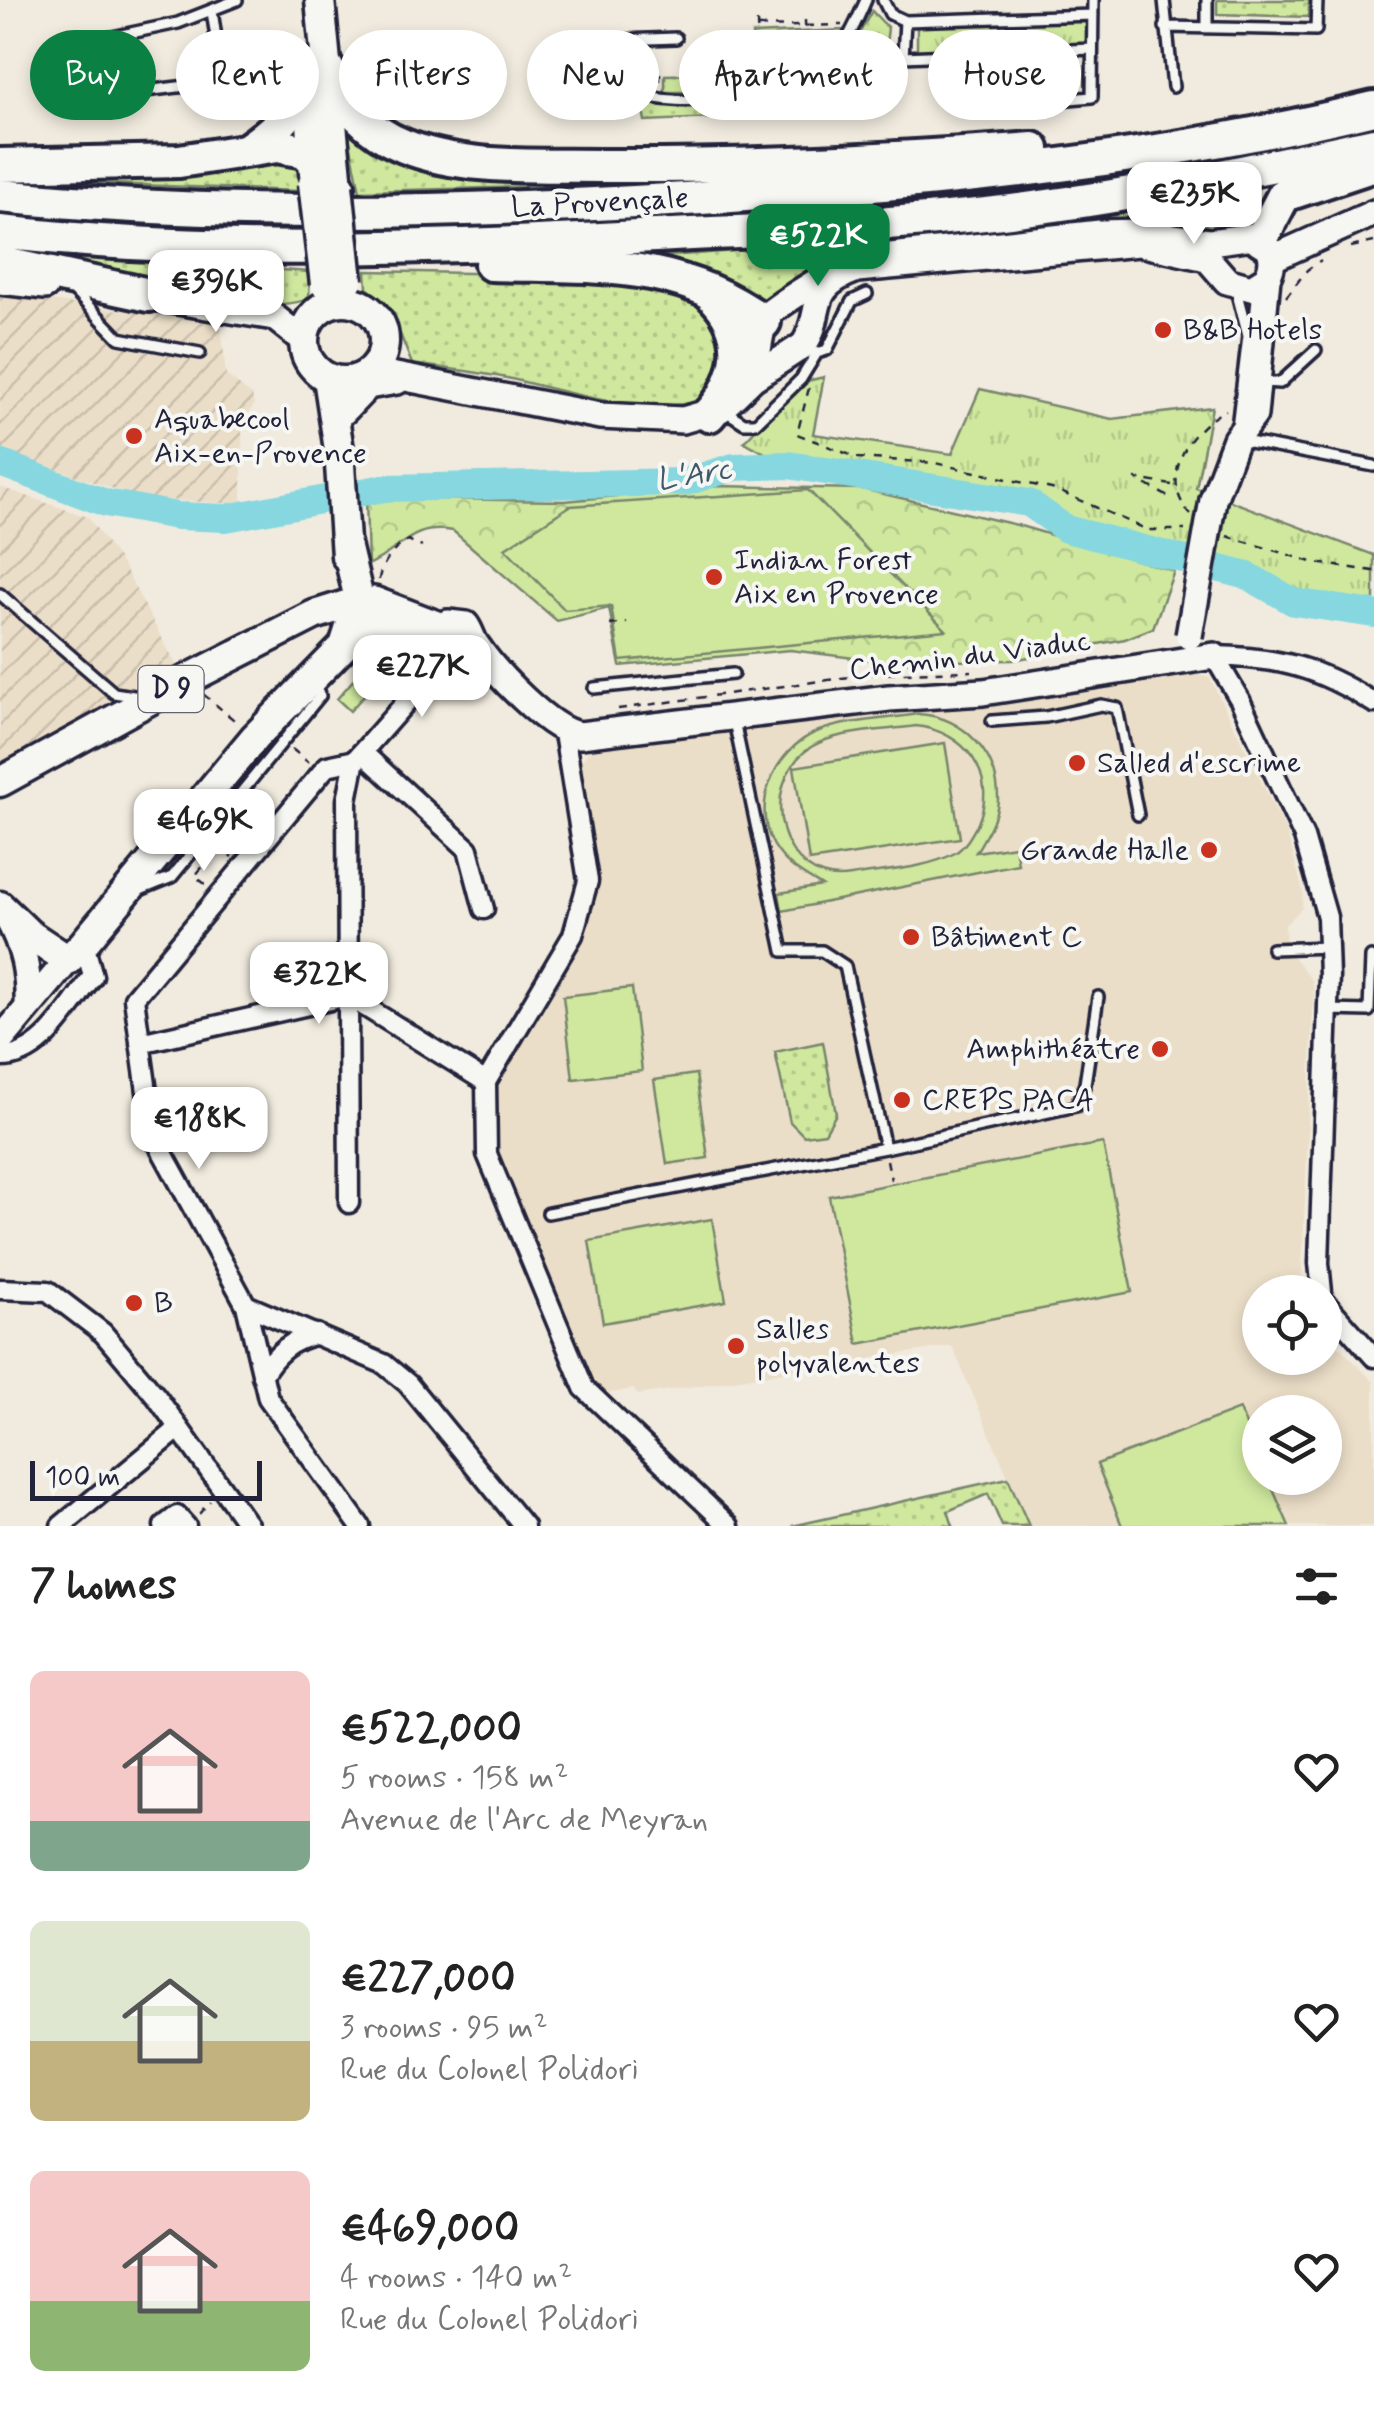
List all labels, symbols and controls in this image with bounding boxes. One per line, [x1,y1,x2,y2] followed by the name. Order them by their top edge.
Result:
[30,30,156,120] chip: Buy
[176,30,319,120] chip: Rent
[339,30,507,120] chip: Filters
[527,30,659,120] chip: New
[679,30,908,120] chip: Apartment
[928,30,1081,120] chip: House
[1124,162,1264,247] pin: €235K
[1149,173,1239,215] text: €235K
[510,179,690,227] street label: La Provençale
[748,204,888,289] pin: €522K
[769,215,867,257] text: €522K
[146,250,286,335] pin: €396K
[170,261,262,303] text: €396K
[1183,311,1322,350] place label: B&B Hotels
[1152,319,1174,341] marker: B&B Hotels
[154,400,367,473] place label: Aquabecool Aix-en-Provence
[123,425,145,447] marker: Aquabecool Aix-en-Provence
[653,448,735,502] water label: L'Arc
[734,541,939,614] place label: Indian Forest Aix en Provence
[703,566,725,588] marker: Indian Forest Aix en Provence
[847,622,1093,690] street label: Chemin du Viaduc
[352,635,492,720] pin: €227K
[375,646,469,688] text: €227K
[138,666,204,712] road number: D 9
[1097,744,1301,783] place label: Salled d'escrime
[1066,752,1088,774] marker: Salled d'escrime
[134,789,274,874] pin: €469K
[156,800,252,842] text: €469K
[1020,831,1189,870] place label: Grande Halle
[1198,839,1220,861] marker: Grande Halle
[931,918,1082,957] place label: Bâtiment C
[900,926,922,948] marker: Bâtiment C
[249,942,389,1027] pin: €322K
[272,953,366,995] text: €322K
[966,1030,1140,1069] place label: Amphithéatre
[1149,1038,1171,1060] marker: Amphithéatre
[922,1081,1094,1120] place label: CREPS PACA
[129,1087,269,1172] pin: €188K
[891,1089,913,1111] marker: CREPS PACA
[153,1098,245,1140] text: €188K
[1242,1275,1342,1495] map controls
[1242,1275,1342,1375] button: locate
[154,1284,173,1323] place label: B
[123,1292,145,1314] marker: B
[756,1310,920,1383] place label: Salles polyvalentes
[725,1335,747,1357] marker: Salles polyvalentes
[1242,1395,1342,1495] button: layers
[30,1456,262,1500] scale bar
[45,1460,120,1497] text: 100 m
[30,1559,177,1614] text: 7 homes
[1289,1559,1344,1614] icon: filters
[340,1702,522,1757] text: €522,000
[110,1711,230,1831] icon: home
[1289,1744,1344,1799] icon: heart
[340,1757,568,1799] text: 5 rooms · 158 m²
[340,1799,708,1841] text: Avenue de l'Arc de Meyran
[340,1952,516,2007] text: €227,000
[110,1961,230,2081] icon: home
[1289,1994,1344,2049] icon: heart
[340,2007,548,2049] text: 3 rooms · 95 m²
[340,2049,639,2091] text: Rue du Colonel Polidori
[340,2202,519,2257] text: €469,000
[110,2211,230,2331] icon: home
[1289,2244,1344,2299] icon: heart
[340,2257,572,2299] text: 4 rooms · 140 m²
[340,2299,639,2341] text: Rue du Colonel Polidori

